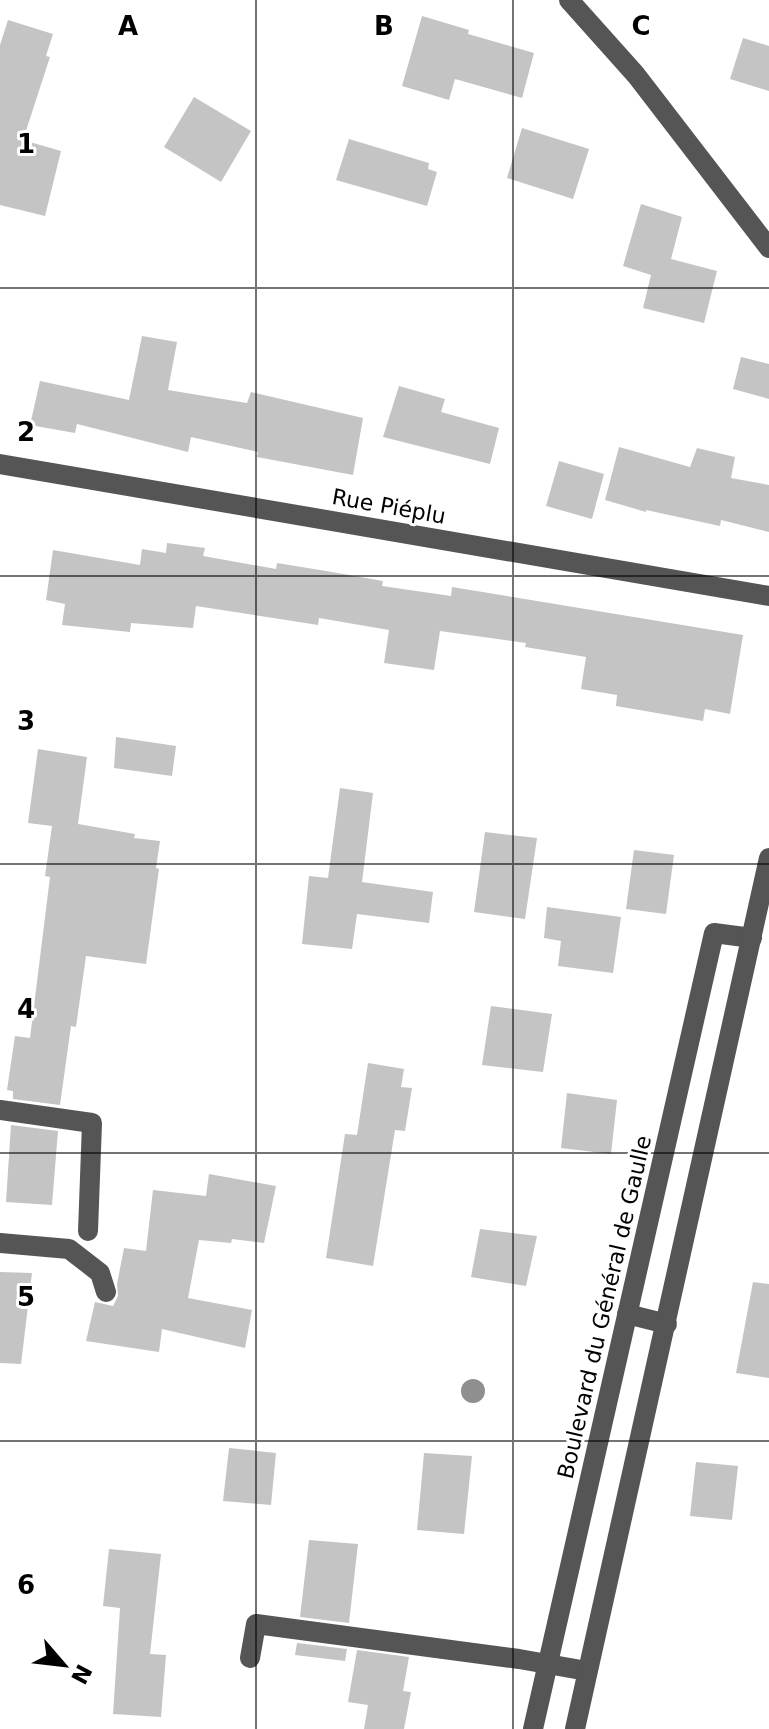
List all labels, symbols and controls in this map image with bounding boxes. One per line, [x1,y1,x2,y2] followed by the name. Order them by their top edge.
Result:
[118,11,138,41] text: A
[374,11,394,41] text: B
[631,11,651,41] text: C
[17,129,35,159] text: 1
[17,417,35,447] text: 2
[330,484,448,529] street label: Rue Piéplu
[17,706,35,736] text: 3
[17,994,35,1024] text: 4
[553,1133,656,1481] street label: Boulevard du Général de Gaulle
[17,1282,35,1312] text: 5
[17,1570,35,1600] text: 6
[24,1625,104,1705] north arrow
[66,1660,97,1688] text: N

